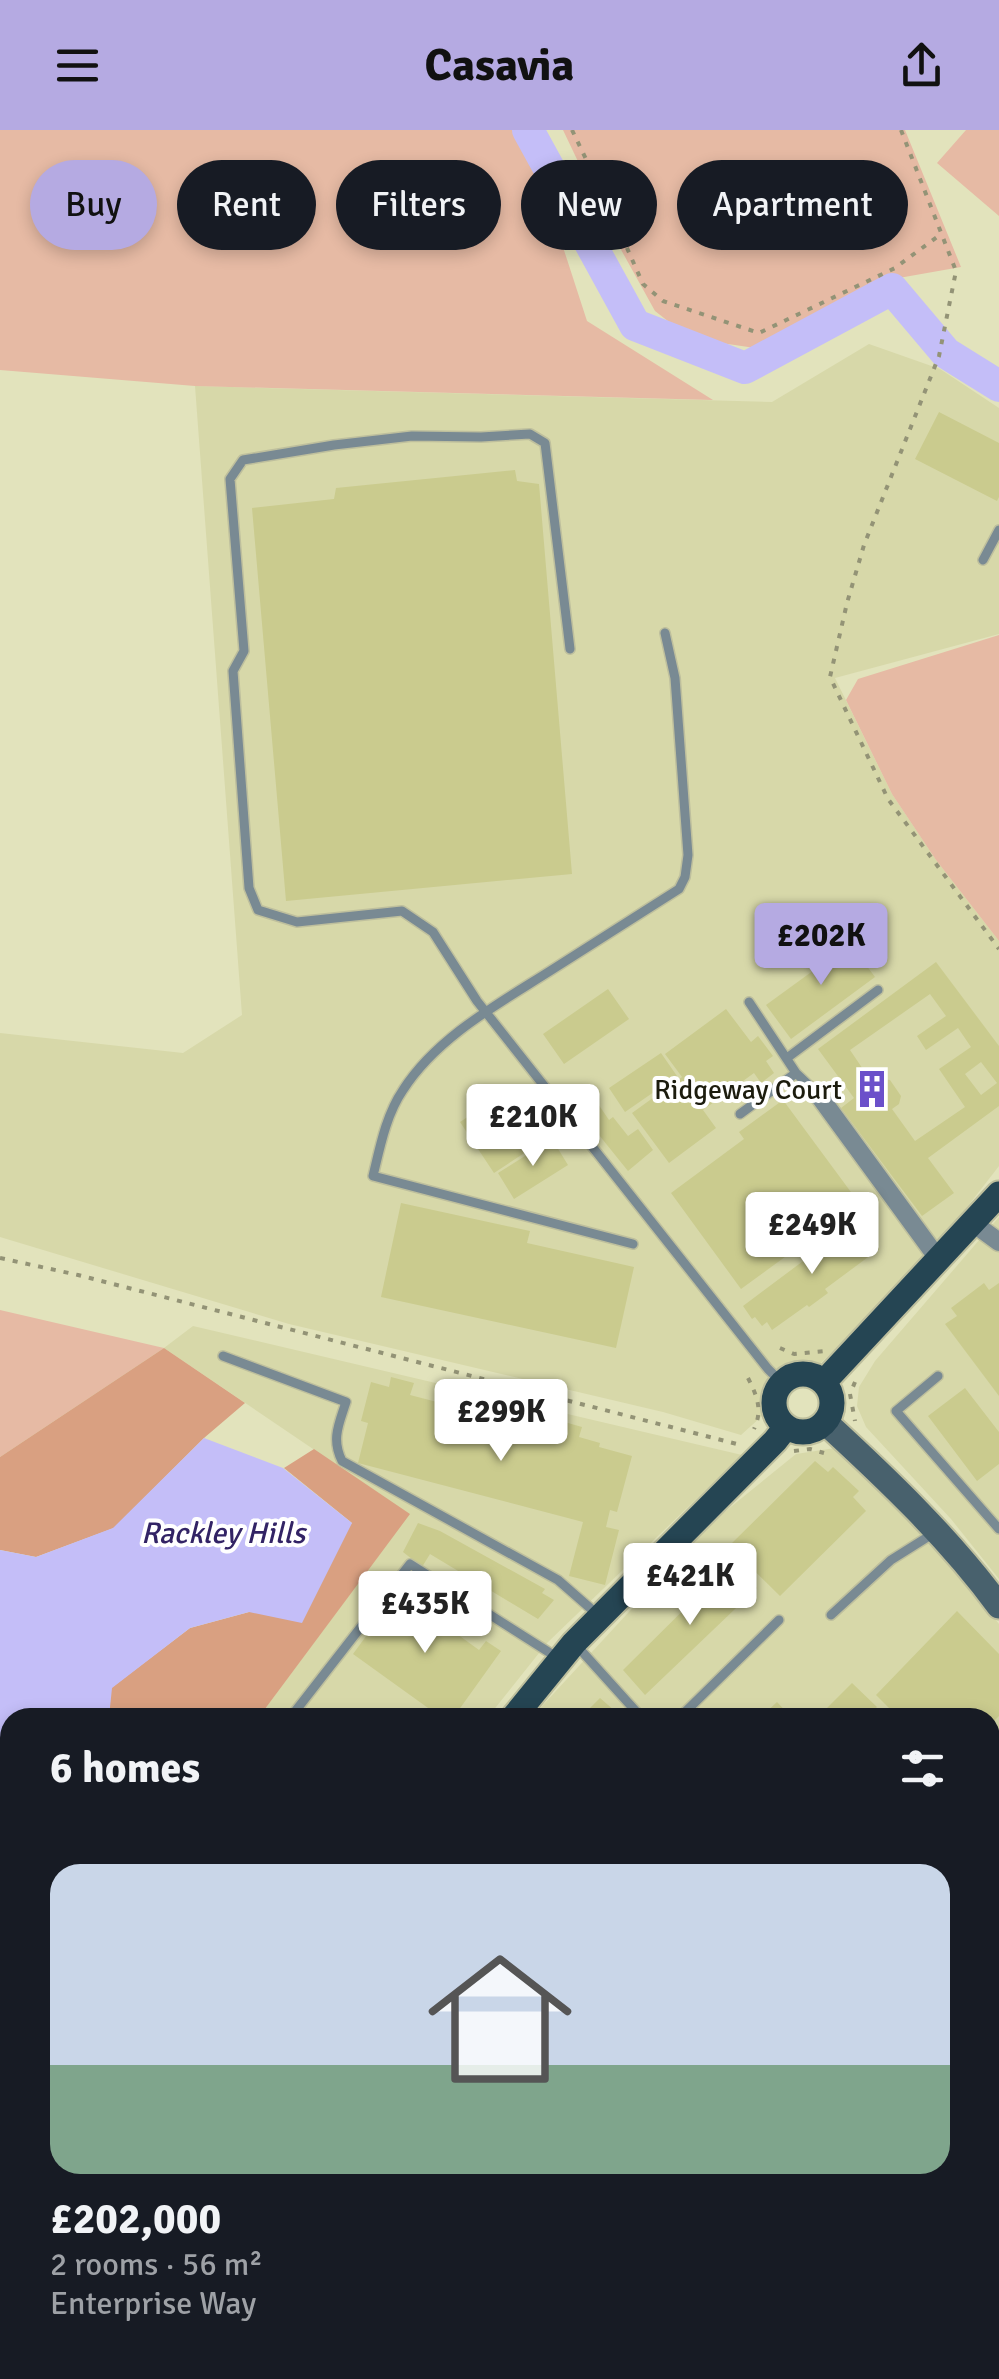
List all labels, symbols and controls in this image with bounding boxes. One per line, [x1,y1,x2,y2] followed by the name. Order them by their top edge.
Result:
[50,38,105,93] icon: menu
[425,38,574,93] text: Casavia
[894,38,949,93] icon: share
[30,160,157,250] chip: Buy
[177,160,316,250] chip: Rent
[336,160,501,250] chip: Filters
[521,160,657,250] chip: New
[677,160,908,250] chip: Apartment
[751,903,891,988] pin: £202K
[777,916,865,955] text: £202K
[851,1068,893,1110] building icon: Ridgeway Court
[654,1073,842,1107] place label: Ridgeway Court
[463,1084,603,1169] pin: £210K
[489,1097,577,1136] text: £210K
[742,1192,882,1277] pin: £249K
[768,1205,856,1244] text: £249K
[431,1379,571,1464] pin: £299K
[457,1392,545,1431] text: £299K
[141,1515,308,1552] water label: Rackley Hills
[620,1543,760,1628] pin: £421K
[646,1556,734,1595] text: £421K
[355,1571,495,1656] pin: £435K
[381,1584,469,1623] text: £435K
[895,1741,950,1796] icon: filters
[50,1743,200,1794] text: 6 homes
[410,1929,590,2109] icon: home
[50,2194,221,2245] text: £202,000
[50,2245,263,2284] text: 2 rooms · 56 m²
[50,2284,256,2323] text: Enterprise Way

